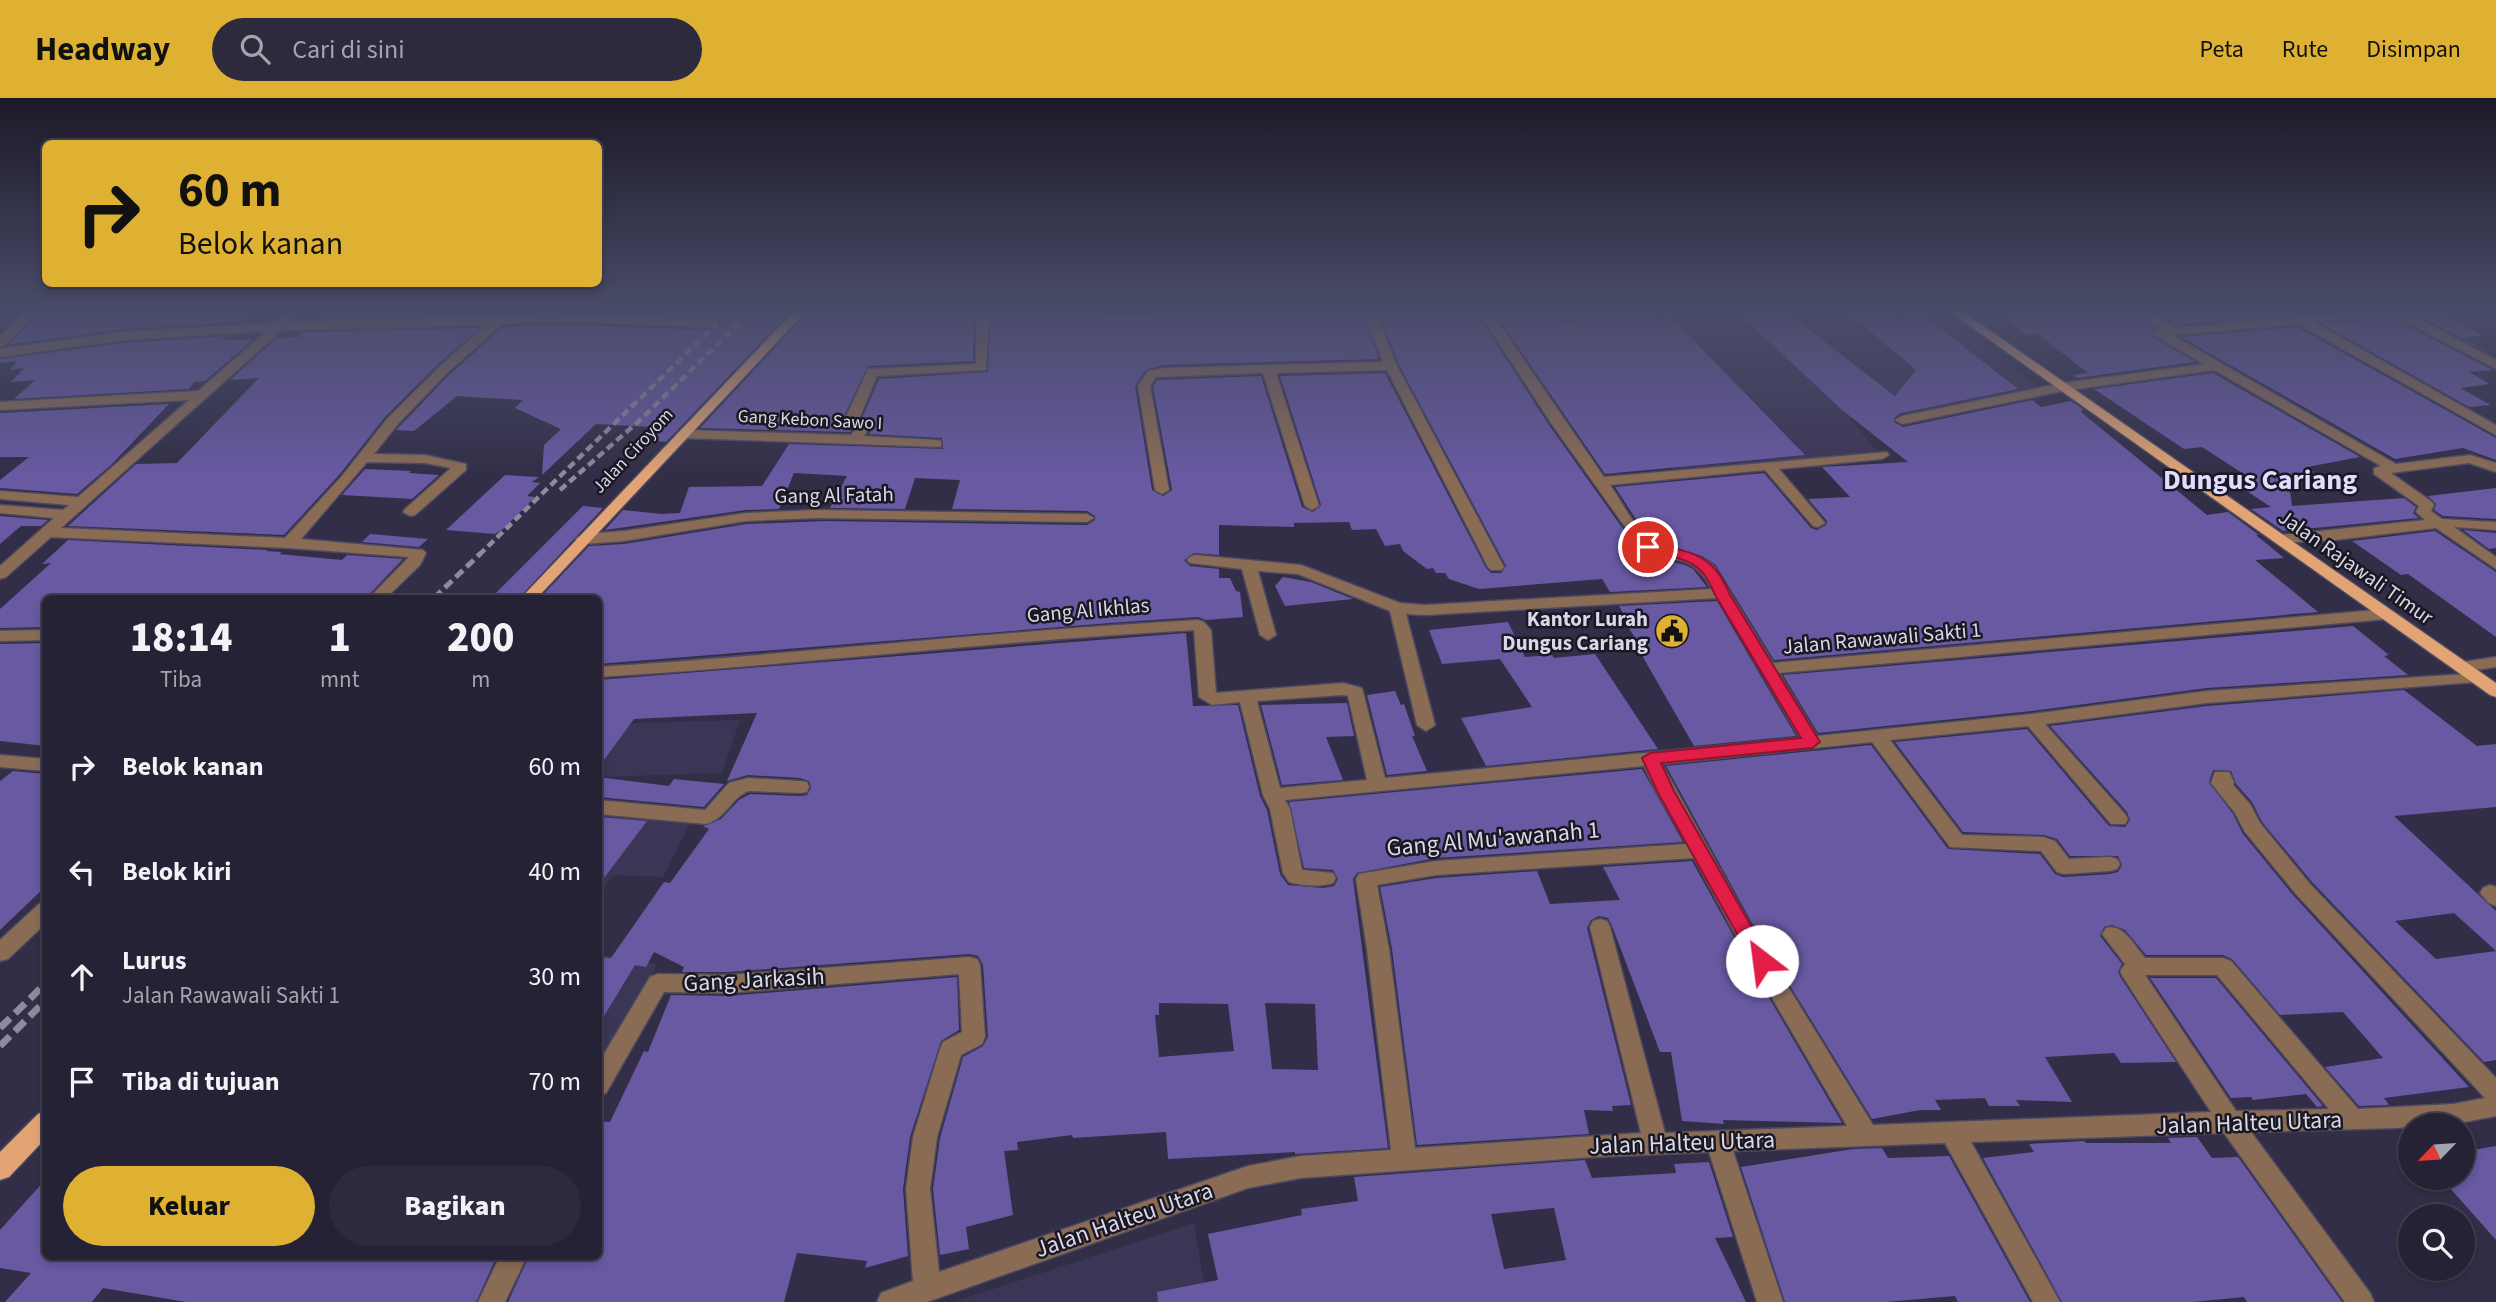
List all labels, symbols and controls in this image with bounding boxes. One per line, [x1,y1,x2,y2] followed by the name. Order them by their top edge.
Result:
[212,18,702,81] search box
[35,26,170,73] text: Headway
[236,30,274,68] icon: search
[292,31,405,68] text: Cari di sini
[2199,32,2244,67] text: Peta
[2282,32,2328,67] text: Rute
[2366,32,2461,67] text: Disimpan
[178,156,282,226] text: 60 m
[63,168,154,259] icon: right
[178,221,343,267] text: Belok kanan
[587,403,679,499] street label: Jalan Ciroyom
[737,404,883,436] street label: Gang Kebon Sawo I
[2163,460,2357,500] district label: Dungus Cariang
[774,479,894,511] street label: Gang Al Fatah
[2272,502,2440,632] street label: Jalan Rajawali Timur
[1618,517,1678,577] pin
[1629,528,1667,566] icon: arrive
[1025,590,1151,630] street label: Gang Al Ikhlas
[1502,604,1648,658] place label: Kantor Lurah Dungus Cariang
[130,608,232,668] text: 18:14
[328,608,351,668] text: 1
[447,608,514,668] text: 200
[1653,612,1691,650] public building icon: Kantor Lurah Dungus Cariang
[1782,614,1982,662] street label: Jalan Rawawali Sakti 1
[160,663,202,696] text: Tiba
[320,663,359,696] text: mnt
[471,663,490,696] text: m
[63,748,101,786] icon: right
[122,748,264,785] text: Belok kanan
[528,748,581,785] text: 60 m
[1385,812,1601,866] street label: Gang Al Mu'awanah 1
[63,853,101,891] icon: left
[122,853,231,890] text: Belok kiri
[528,853,581,890] text: 40 m
[1725,924,1799,998] position arrow
[122,942,187,979] text: Lurus
[63,958,101,996] icon: ahead
[528,958,581,995] text: 30 m
[682,959,826,1001] street label: Gang Jarkasih
[122,979,340,1012] text: Jalan Rawawali Sakti 1
[63,1063,101,1101] icon: arrive
[122,1063,280,1100] text: Tiba di tujuan
[528,1063,581,1100] text: 70 m
[2155,1102,2343,1144] street label: Jalan Halteu Utara
[2398,1113,2474,1190] north arrow
[2398,1113,2475,1281] map controls
[1588,1122,1776,1164] street label: Jalan Halteu Utara
[63,1166,315,1246] button: Keluar
[329,1166,581,1246] button: Bagikan
[1030,1173,1218,1267] street label: Jalan Halteu Utara
[2398,1204,2475,1281] button: search

